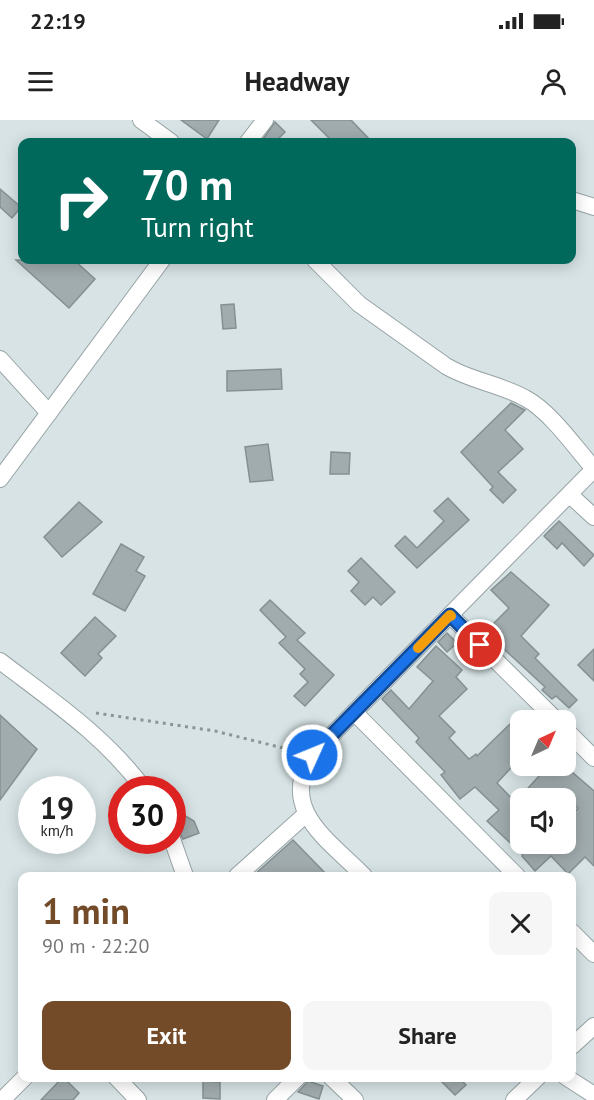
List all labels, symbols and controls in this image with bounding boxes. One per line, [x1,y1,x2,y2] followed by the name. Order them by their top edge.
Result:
[30,7,86,35] text: 22:19
[244,64,350,98] text: Headway
[24,65,57,98] icon: menu
[537,65,570,98] icon: person
[141,157,233,212] text: 70 m
[42,162,120,240] icon: right
[141,210,254,244] text: Turn right
[454,619,505,670] pin
[463,628,496,661] icon: arrive
[510,710,576,776] north arrow
[510,710,576,854] map controls
[280,723,344,787] position arrow
[108,776,186,854] speed limit sign: 30
[40,788,74,827] text: 19
[510,788,576,854] button: sound
[41,821,73,840] text: km/h
[42,887,130,934] text: 1 min
[489,892,552,955] button: close
[42,933,149,959] text: 90 m · 22:20
[42,1001,291,1070] button: Exit
[303,1001,552,1070] button: Share

